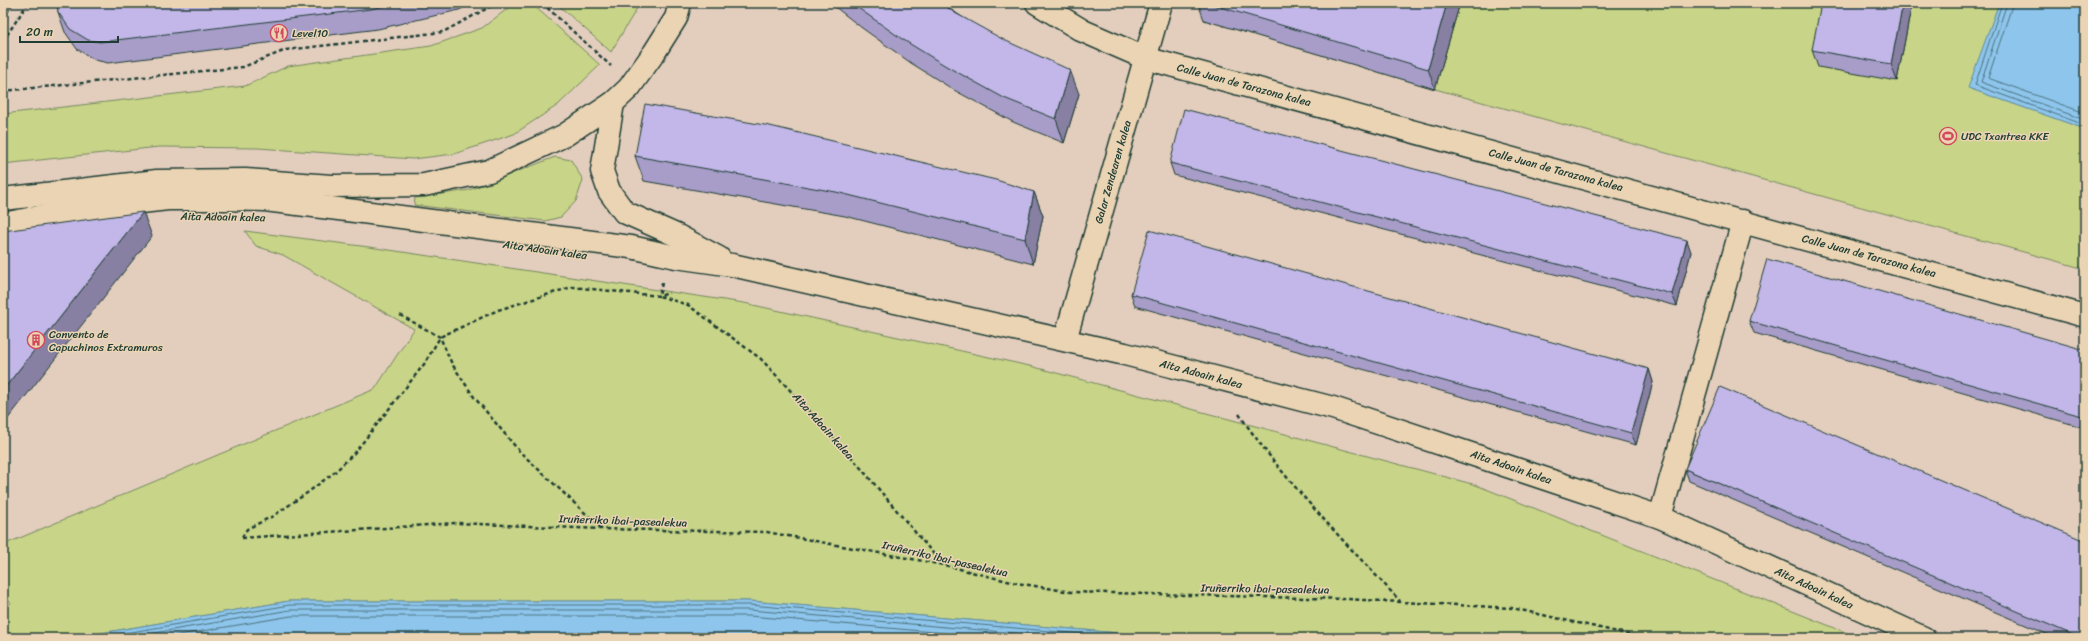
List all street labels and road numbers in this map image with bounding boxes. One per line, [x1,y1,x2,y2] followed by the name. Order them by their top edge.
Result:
[1175,58,1314,112] street label: Calle Juan de Tarazona kalea
[1089,118,1137,226] street label: Galar Zendearen kalea
[1487,143,1626,197] street label: Calle Juan de Tarazona kalea
[179,207,266,227] street label: Aita Adoain kalea
[1800,229,1939,283] street label: Calle Juan de Tarazona kalea
[501,235,589,265] street label: Aita Adoain kalea
[1157,354,1245,394] street label: Aita Adoain kalea
[787,387,859,464] street label: Aita Adoain kalea
[1467,444,1555,490] street label: Aita Adoain kalea
[557,509,688,533] street label: Iruñerriko ibai-pasealekua
[879,535,1010,583] street label: Iruñerriko ibai-pasealekua
[1771,561,1857,615] street label: Aita Adoain kalea
[1200,578,1330,600] street label: Iruñerriko ibai-pasealekua

